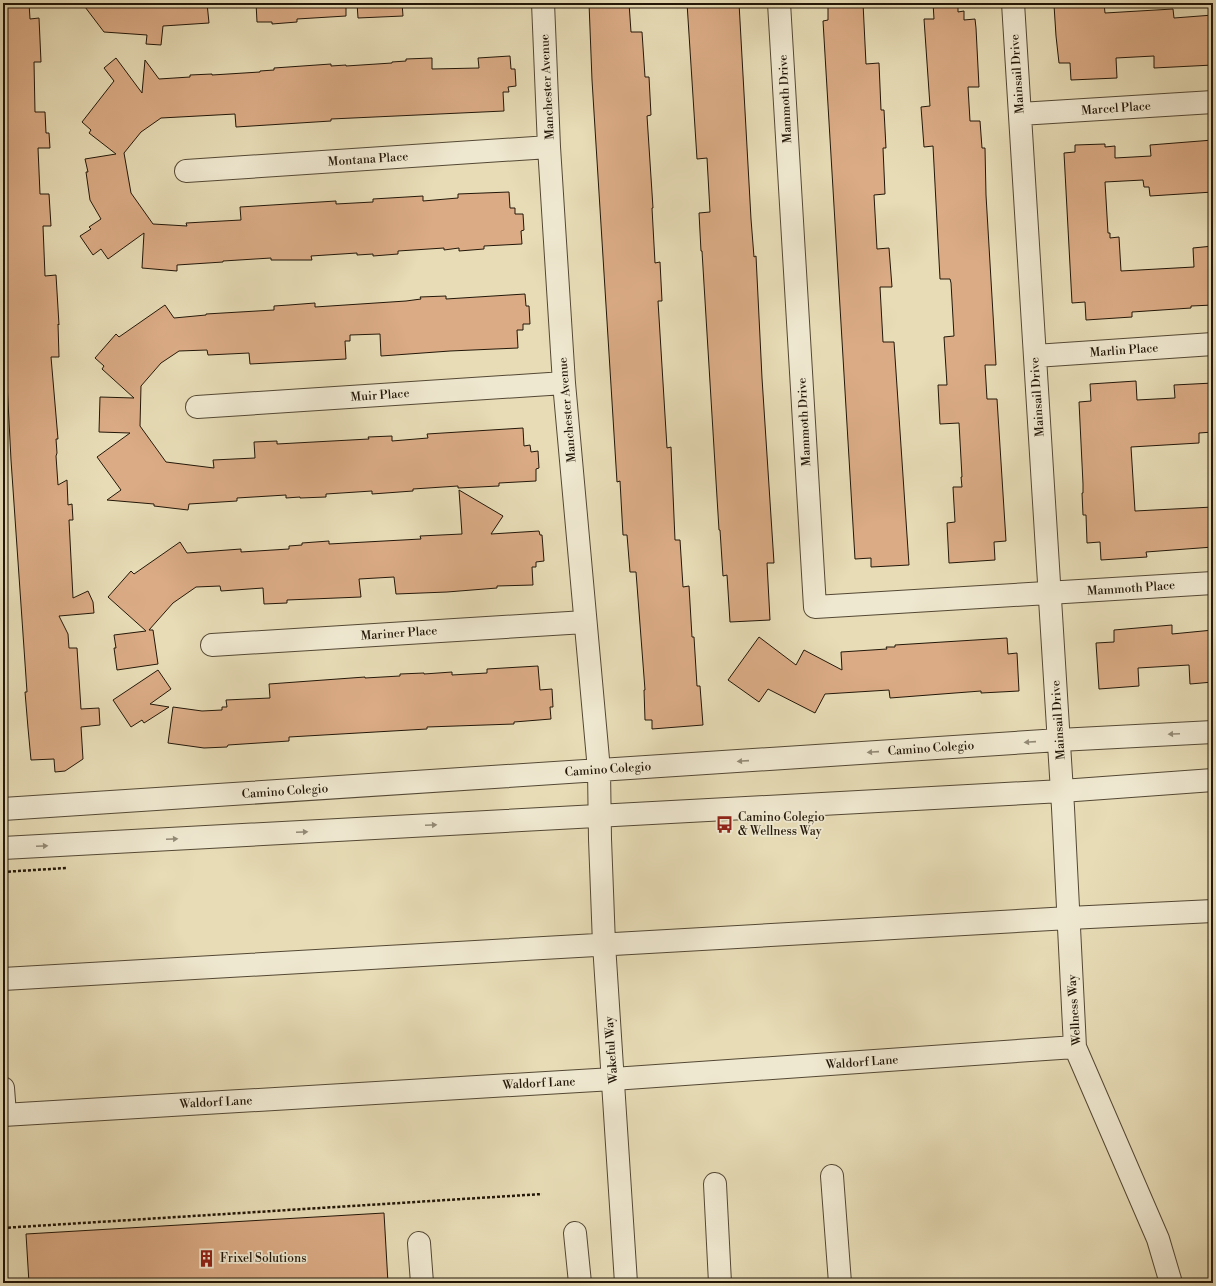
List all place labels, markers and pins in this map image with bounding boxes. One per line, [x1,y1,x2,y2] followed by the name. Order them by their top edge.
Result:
[738,810,825,839] place label: Camino Colegio & Wellness Way
[715,814,735,834] bus stop icon: Camino Colegio & Wellness Way
[197,1248,217,1268] building icon: Frixel Solutions
[220,1251,306,1266] place label: Frixel Solutions

